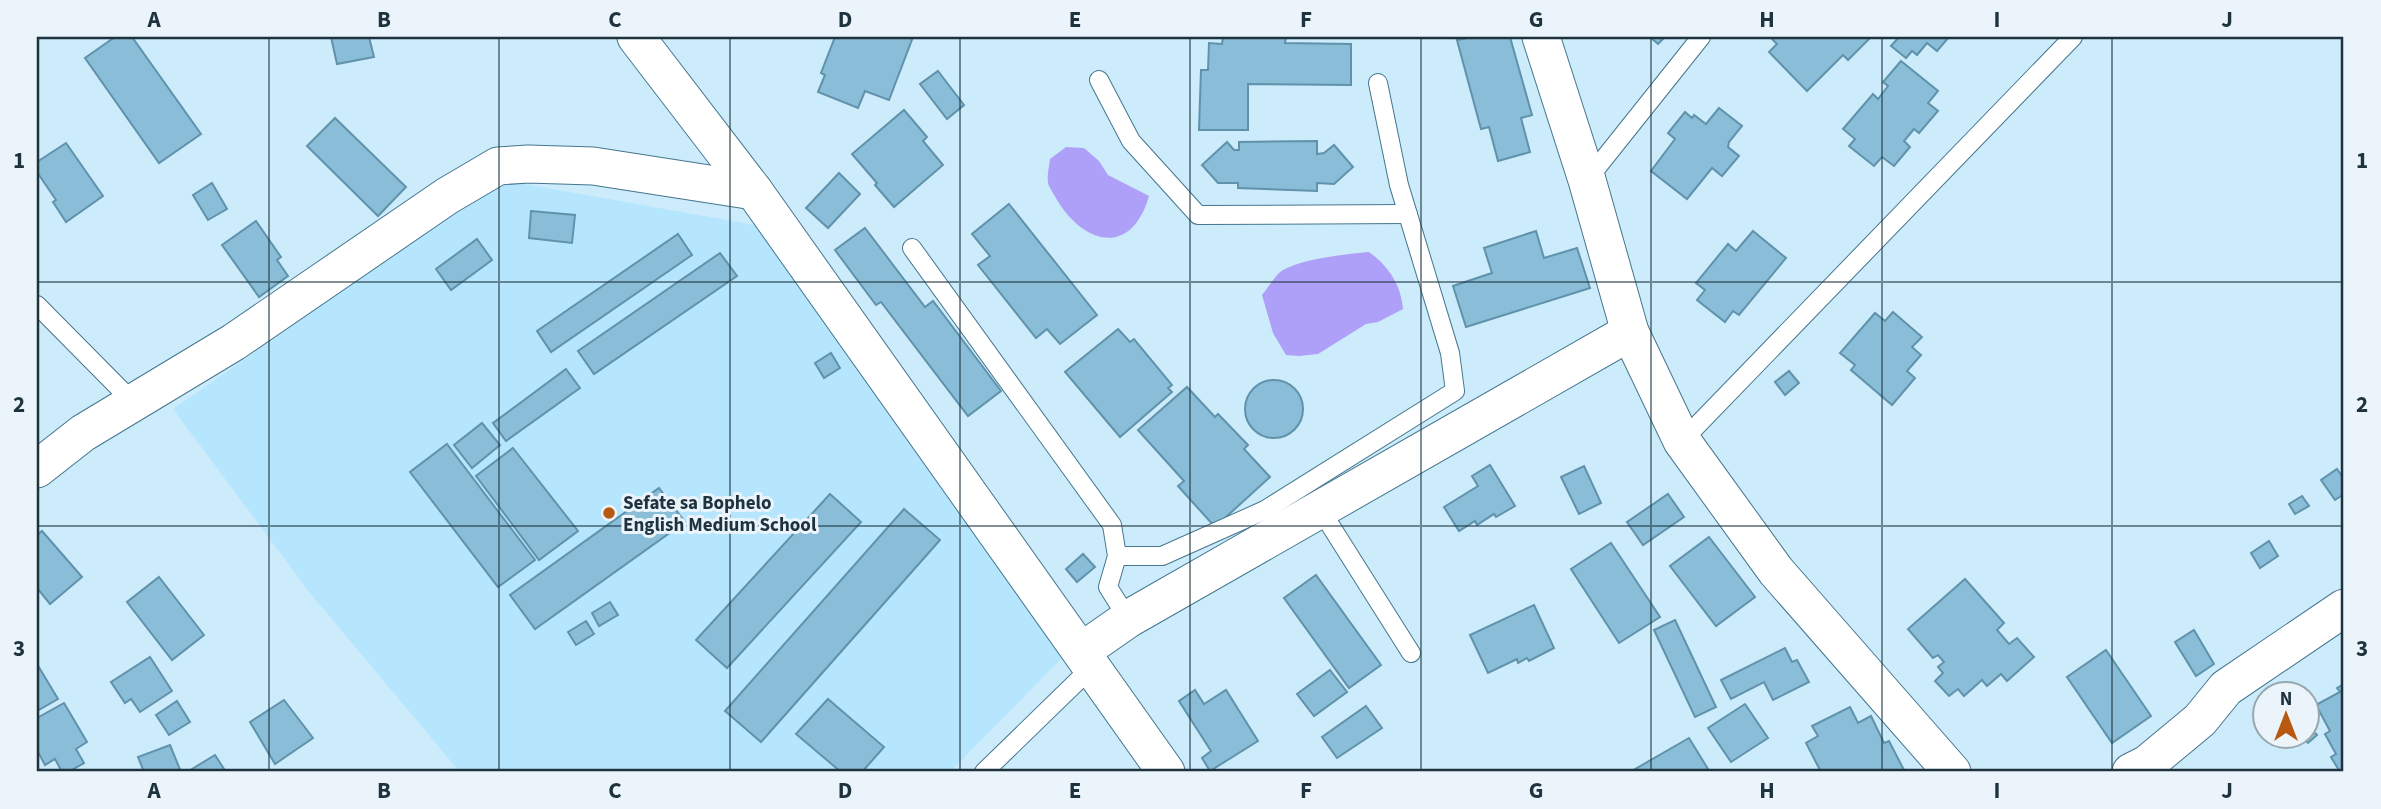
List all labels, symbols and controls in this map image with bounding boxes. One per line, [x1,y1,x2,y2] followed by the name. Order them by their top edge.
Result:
[146,3,161,36] text: A
[377,3,391,36] text: B
[608,3,622,36] text: C
[838,3,852,36] text: D
[1069,3,1081,36] text: E
[1300,3,1312,36] text: F
[1529,3,1543,36] text: G
[1759,3,1775,36] text: H
[1994,3,2000,36] text: I
[2221,3,2233,36] text: J
[13,144,25,177] text: 1
[2356,144,2368,177] text: 1
[13,388,25,421] text: 2
[2356,388,2368,421] text: 2
[623,490,817,539] place label: Sefate sa Bophelo English Medium School
[601,505,617,521] marker: Sefate sa Bophelo English Medium School
[13,632,25,665] text: 3
[2356,632,2368,665] text: 3
[2252,680,2322,750] north arrow
[2280,686,2292,713] text: N
[146,774,161,807] text: A
[377,774,391,807] text: B
[608,774,622,807] text: C
[838,774,852,807] text: D
[1069,774,1081,807] text: E
[1300,774,1312,807] text: F
[1529,774,1543,807] text: G
[1759,774,1775,807] text: H
[1994,774,2000,807] text: I
[2221,774,2233,807] text: J

